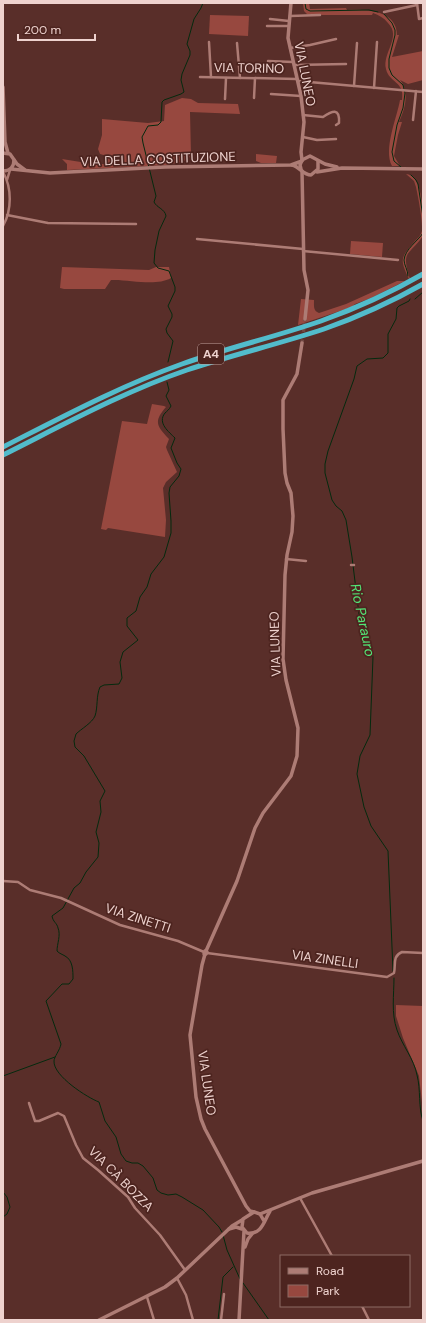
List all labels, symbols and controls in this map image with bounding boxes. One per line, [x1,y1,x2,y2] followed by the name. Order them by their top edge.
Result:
[18,16,95,42] scale bar
[24,22,61,38] text: 200 m
[290,40,320,108] street label: VIA LUNEO
[214,59,284,77] street label: VIA TORINO
[80,148,236,170] street label: VIA DELLA COSTITUZIONE
[198,344,224,364] road number: A4
[346,582,380,658] water label: Rio Parauro
[265,611,285,677] street label: VIA LUNEO
[103,899,173,937] street label: VIA ZINETTI
[291,946,359,972] street label: VIA ZINELLI
[194,1050,220,1116] street label: VIA LUNEO
[85,1142,158,1216] street label: VIA CÀ BOZZA
[280,1255,410,1307] legend
[316,1263,344,1279] text: Road
[316,1283,340,1299] text: Park

